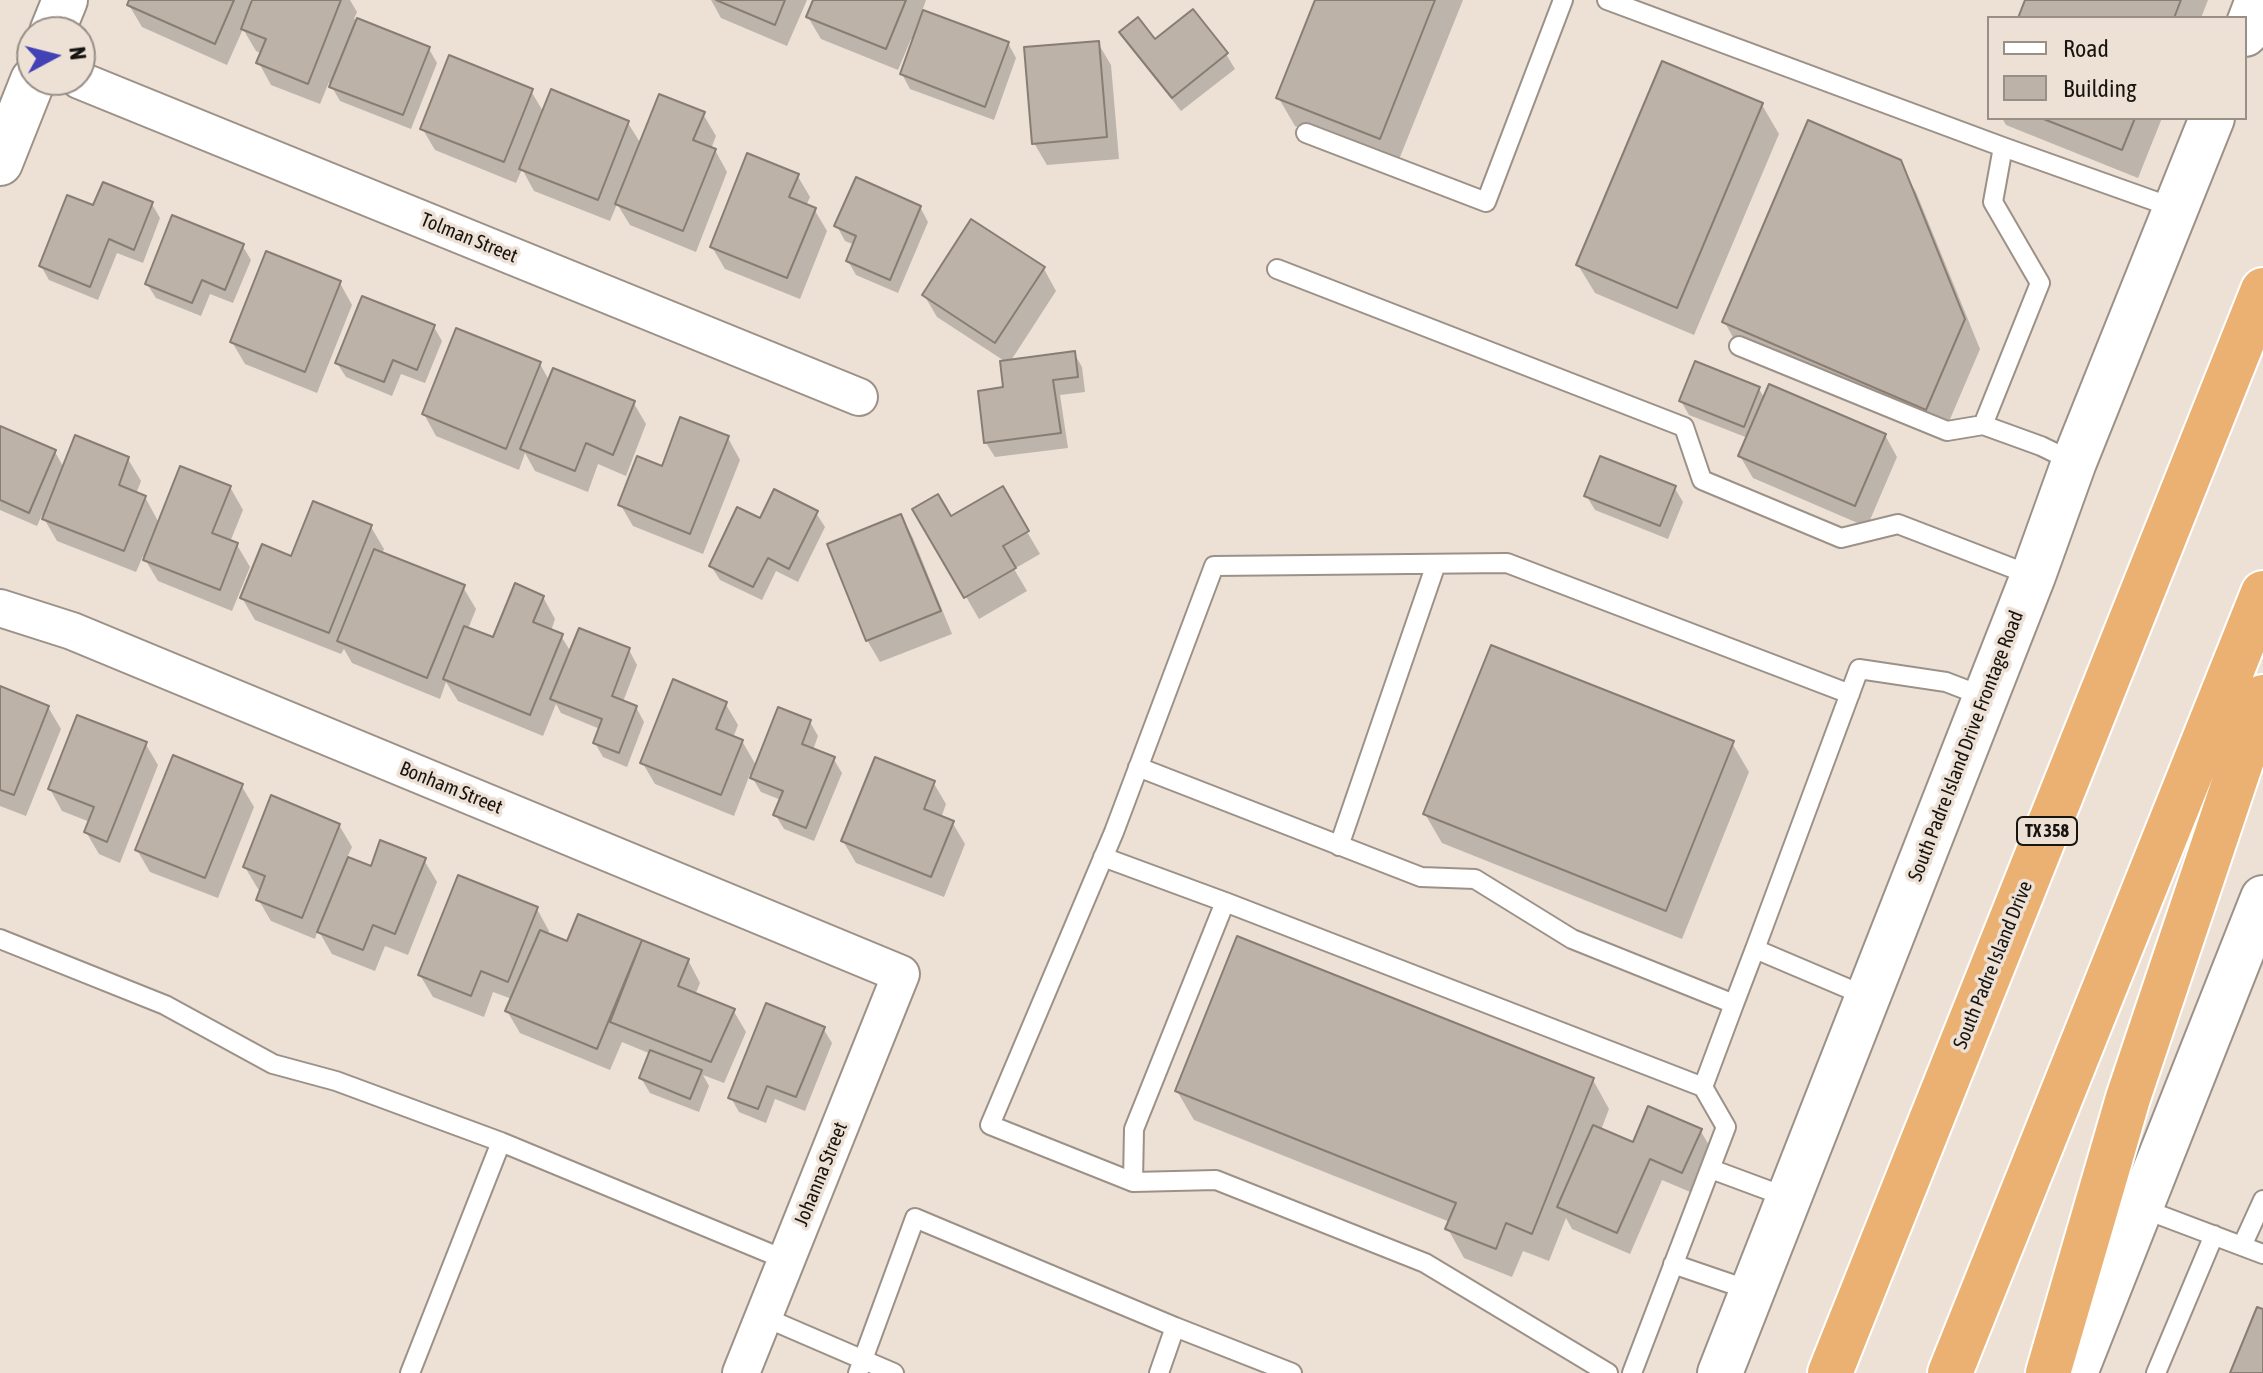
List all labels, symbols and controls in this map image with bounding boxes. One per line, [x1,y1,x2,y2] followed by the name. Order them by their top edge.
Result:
[16,16,96,96] north arrow
[1987,16,2247,120] legend
[2063,35,2109,62] text: Road
[64,45,92,61] text: N
[2063,75,2136,102] text: Building
[417,208,521,268] street label: Tolman Street
[1903,607,2029,885] street label: South Padre Island Drive Frontage Road
[396,757,506,819] street label: Bonham Street
[2017,817,2077,845] road number: TX 358
[1948,877,2038,1053] street label: South Padre Island Drive
[789,1118,853,1230] street label: Johanna Street

